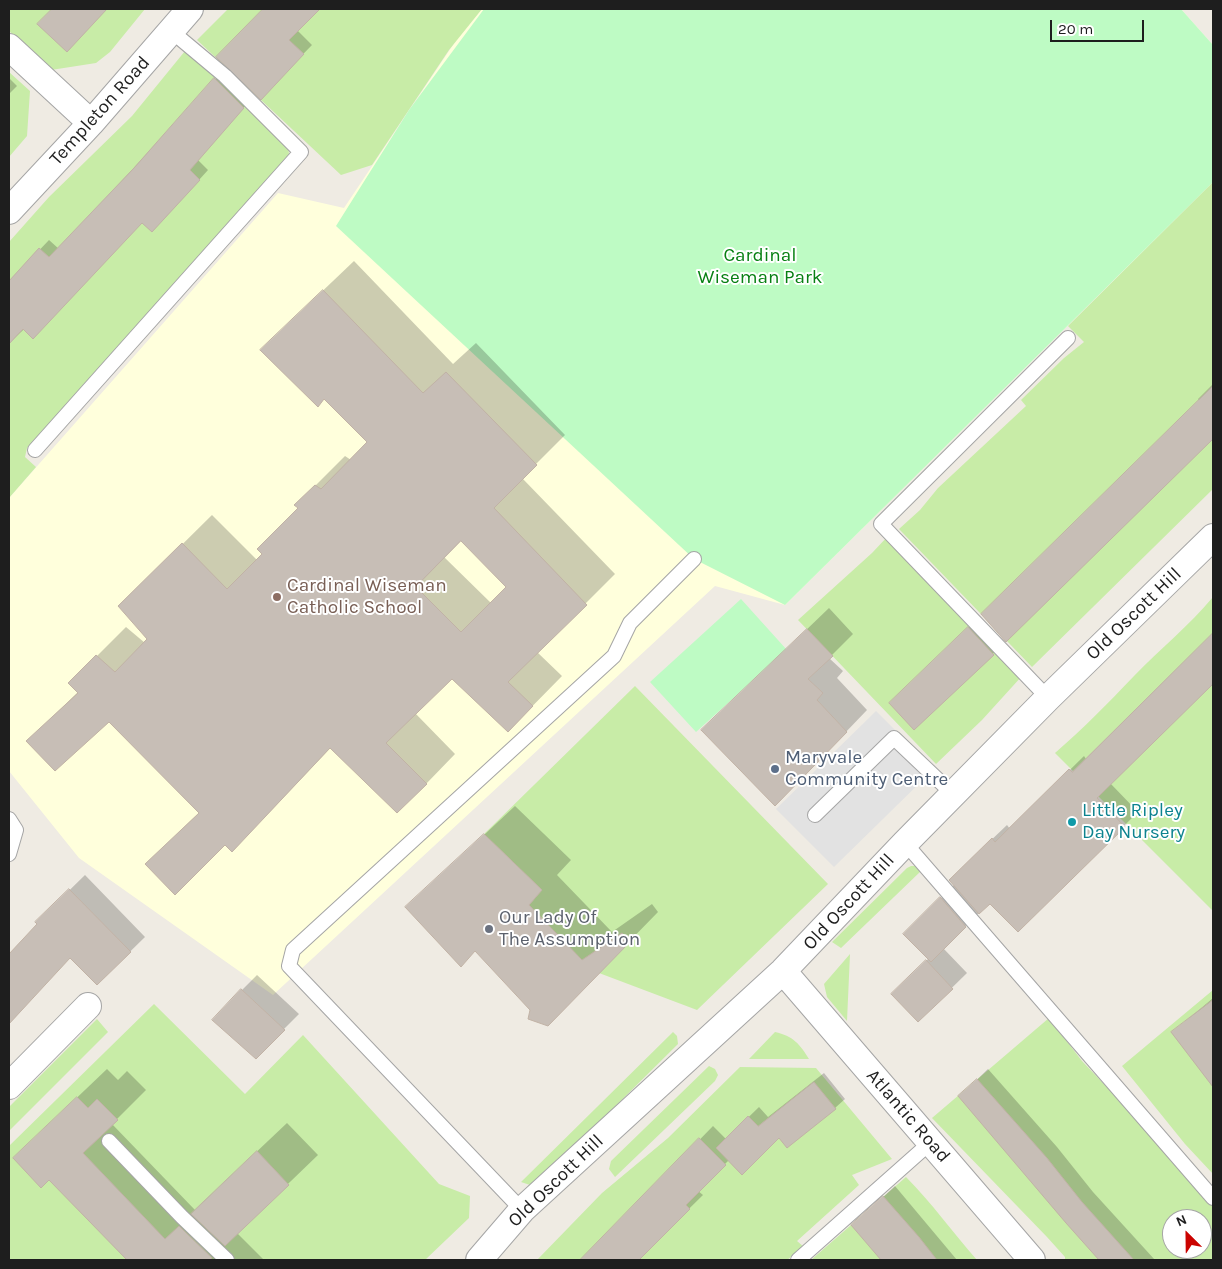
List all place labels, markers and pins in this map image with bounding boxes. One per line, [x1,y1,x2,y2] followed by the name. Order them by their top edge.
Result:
[287,575,447,619] place label: Cardinal Wiseman Catholic School
[271,591,283,603] marker: Cardinal Wiseman Catholic School
[785,747,948,791] place label: Maryvale Community Centre
[769,763,781,775] marker: Maryvale Community Centre
[1082,800,1185,844] place label: Little Ripley Day Nursery
[1066,816,1078,828] marker: Little Ripley Day Nursery
[499,907,640,951] place label: Our Lady Of The Assumption
[483,923,495,935] marker: Our Lady Of The Assumption

